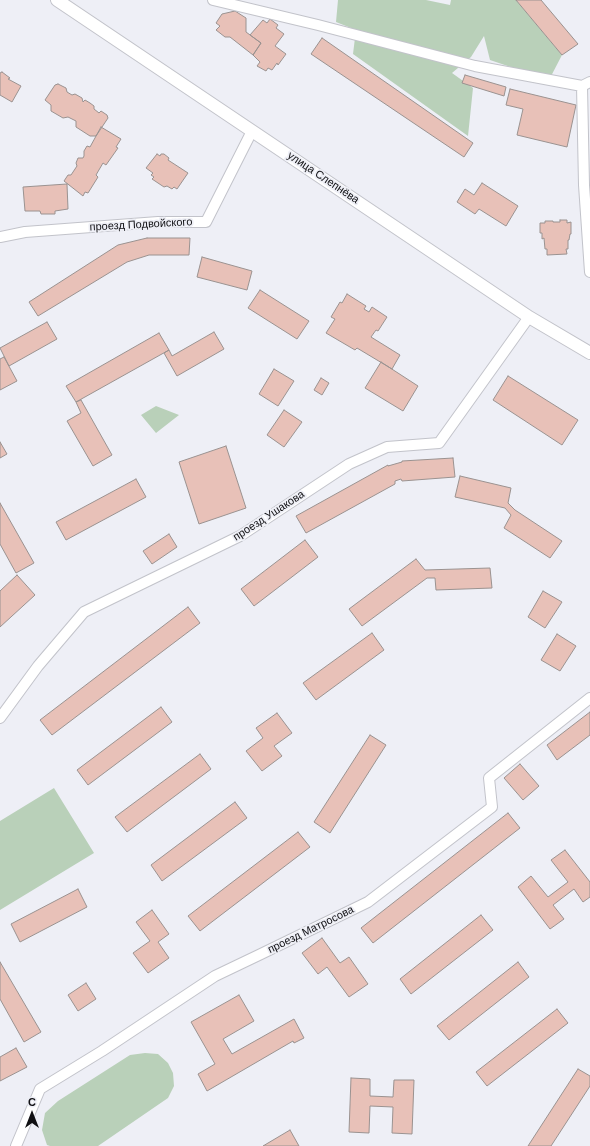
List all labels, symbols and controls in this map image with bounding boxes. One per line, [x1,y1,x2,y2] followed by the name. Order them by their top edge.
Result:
[285,149,361,207] street label: улица Слепнёва
[89,216,193,234] street label: проезд Подвойского
[231,488,307,544] street label: проезд Ушакова
[266,903,356,957] street label: проезд Матросова
[12,1094,52,1134] north arrow
[28,1095,36,1109] text: С

